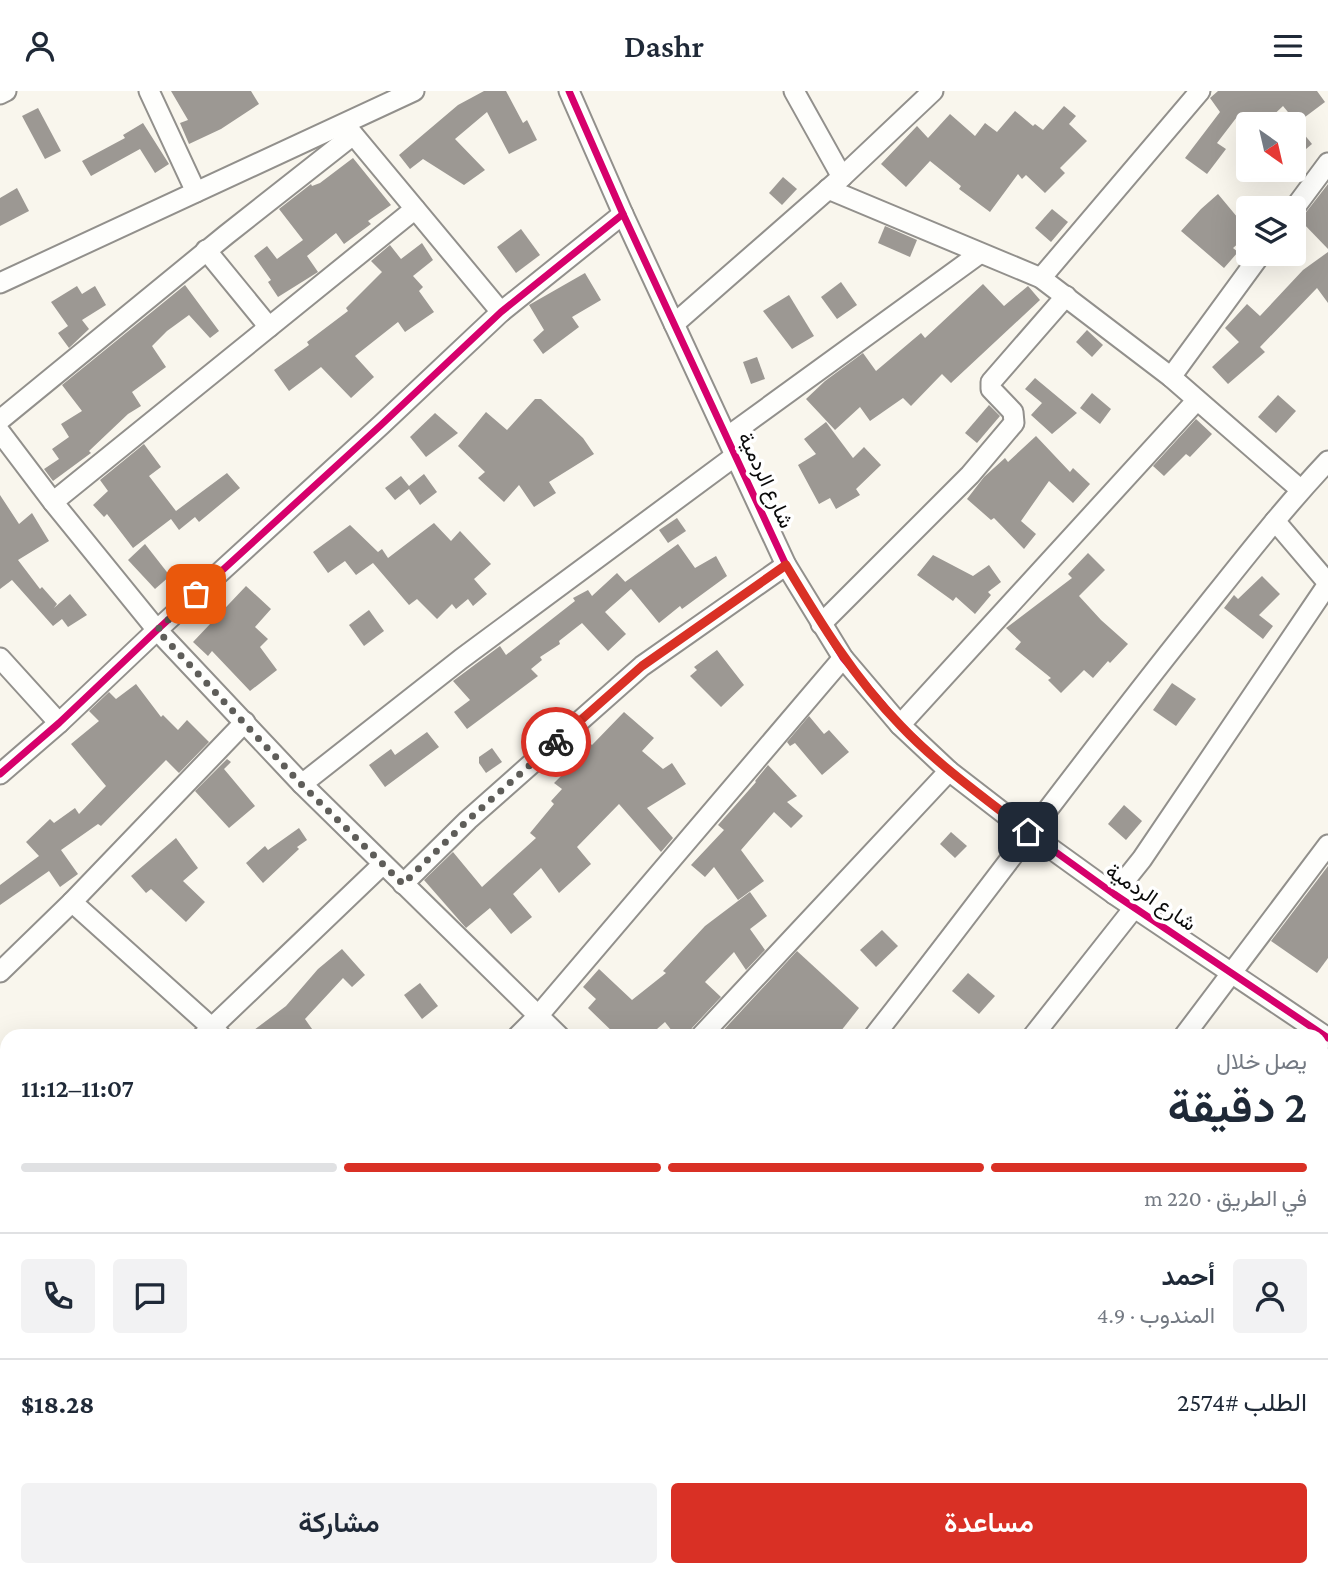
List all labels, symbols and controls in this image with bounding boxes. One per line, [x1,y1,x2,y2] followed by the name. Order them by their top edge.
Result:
[21,27,59,65] icon: person
[1269,27,1307,65] icon: menu
[624,28,704,64] text: Dashr
[1236,112,1306,182] north arrow
[1236,112,1306,266] map controls
[1236,196,1306,266] button: layers
[731,428,799,533] street label: شارع الردمية
[166,564,226,624] pin
[177,575,215,613] icon: bag
[521,707,591,777] courier
[537,723,575,761] icon: bike
[998,802,1058,862] pin
[1009,813,1047,851] icon: home
[1100,858,1201,937] street label: شارع الردمية
[1216,1048,1307,1074] text: يصل خلال
[21,1074,134,1103] text: 11:07–11:12
[1167,1081,1307,1132] text: 2 دقيقة
[1144,1185,1307,1211] text: في الطريق · 220 m
[21,1259,95,1333] button: phone
[113,1259,187,1333] button: chat
[1233,1259,1307,1333] button: person
[1162,1262,1215,1291] text: أحمد
[1097,1302,1215,1328] text: المندوب · 4.9
[1177,1388,1307,1417] text: الطلب #2574
[21,1390,94,1419] text: $18.28
[21,1483,657,1563] button: مشاركة
[671,1483,1307,1563] button: مساعدة

